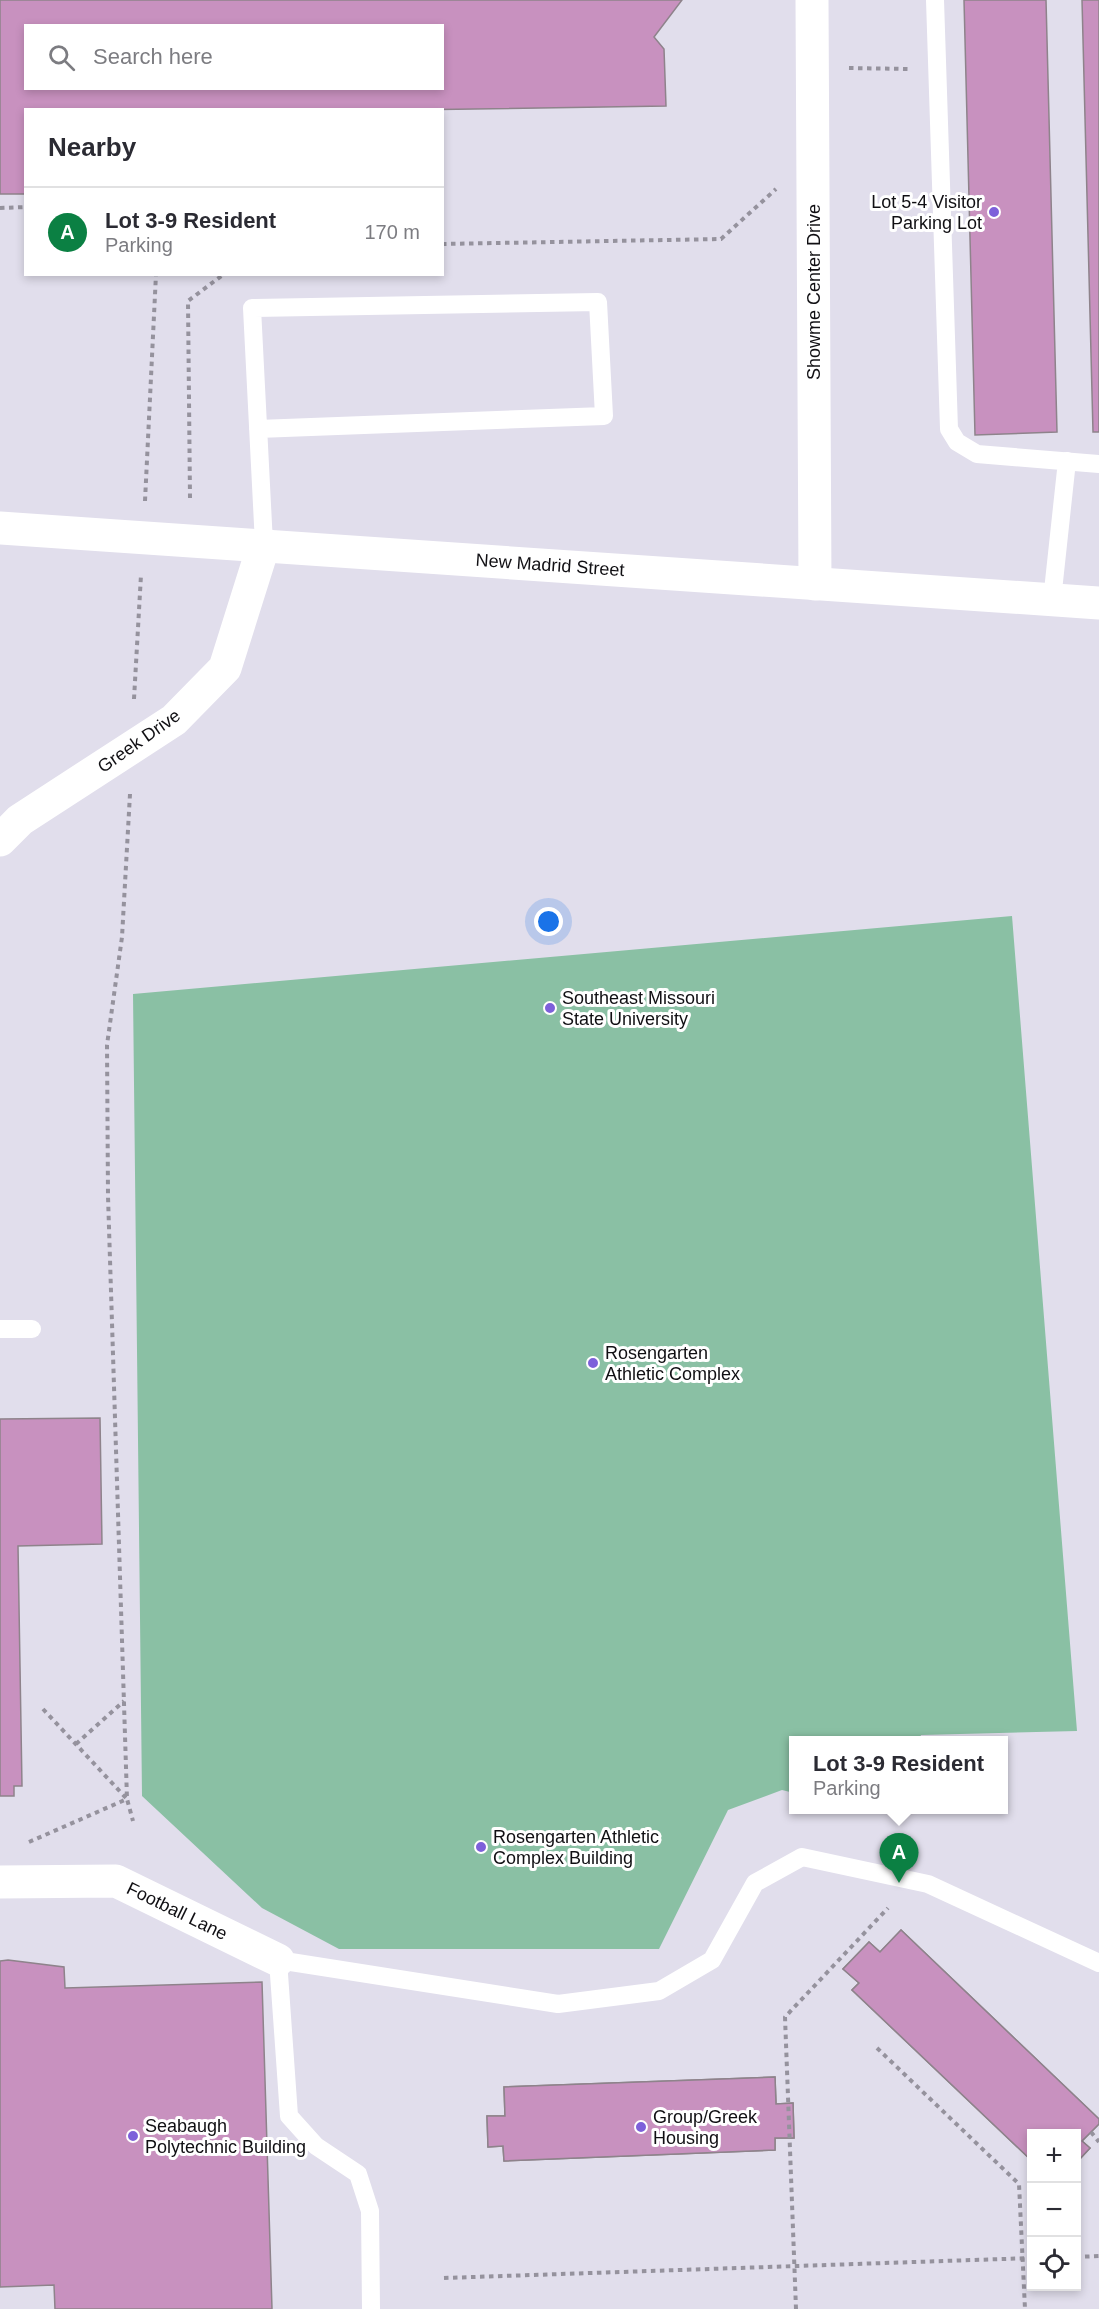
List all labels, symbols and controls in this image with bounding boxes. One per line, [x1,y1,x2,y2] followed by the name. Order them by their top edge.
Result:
[24,24,444,90] search box
[45,41,78,74] icon: search
[93,44,213,69] text: Search here
[48,132,136,162] text: Nearby
[871,192,982,233] place label: Lot 5-4 Visitor Parking Lot
[804,204,824,380] street label: Showme Center Drive
[987,205,1001,219] marker: Lot 5-4 Visitor Parking Lot
[105,208,276,233] text: Lot 3-9 Resident
[60,221,75,243] text: A
[364,221,420,243] text: 170 m
[105,234,173,256] text: Parking
[475,550,625,580] street label: New Madrid Street
[94,705,184,777] street label: Greek Drive
[534,907,563,936] your location
[562,988,715,1029] place label: Southeast Missouri State University
[543,1001,557,1015] marker: Southeast Missouri State University
[605,1343,740,1384] place label: Rosengarten Athletic Complex
[586,1356,600,1370] marker: Rosengarten Athletic Complex
[789,1736,1008,1814] popup
[813,1751,984,1776] text: Lot 3-9 Resident
[813,1777,881,1799] text: Parking
[493,1827,659,1868] place label: Rosengarten Athletic Complex Building
[880,1834,918,1883] pin: A
[474,1840,488,1854] marker: Rosengarten Athletic Complex Building
[124,1878,230,1944] street label: Football Lane
[653,2107,758,2148] place label: Group/Greek Housing
[145,2116,306,2157] place label: Seabaugh Polytechnic Building
[634,2120,648,2134] marker: Group/Greek Housing
[126,2129,140,2143] marker: Seabaugh Polytechnic Building
[1027,2129,1081,2291] map controls
[1027,2129,1081,2183] button: +
[1027,2183,1081,2237] button: −
[1027,2237,1081,2291] button: locate

